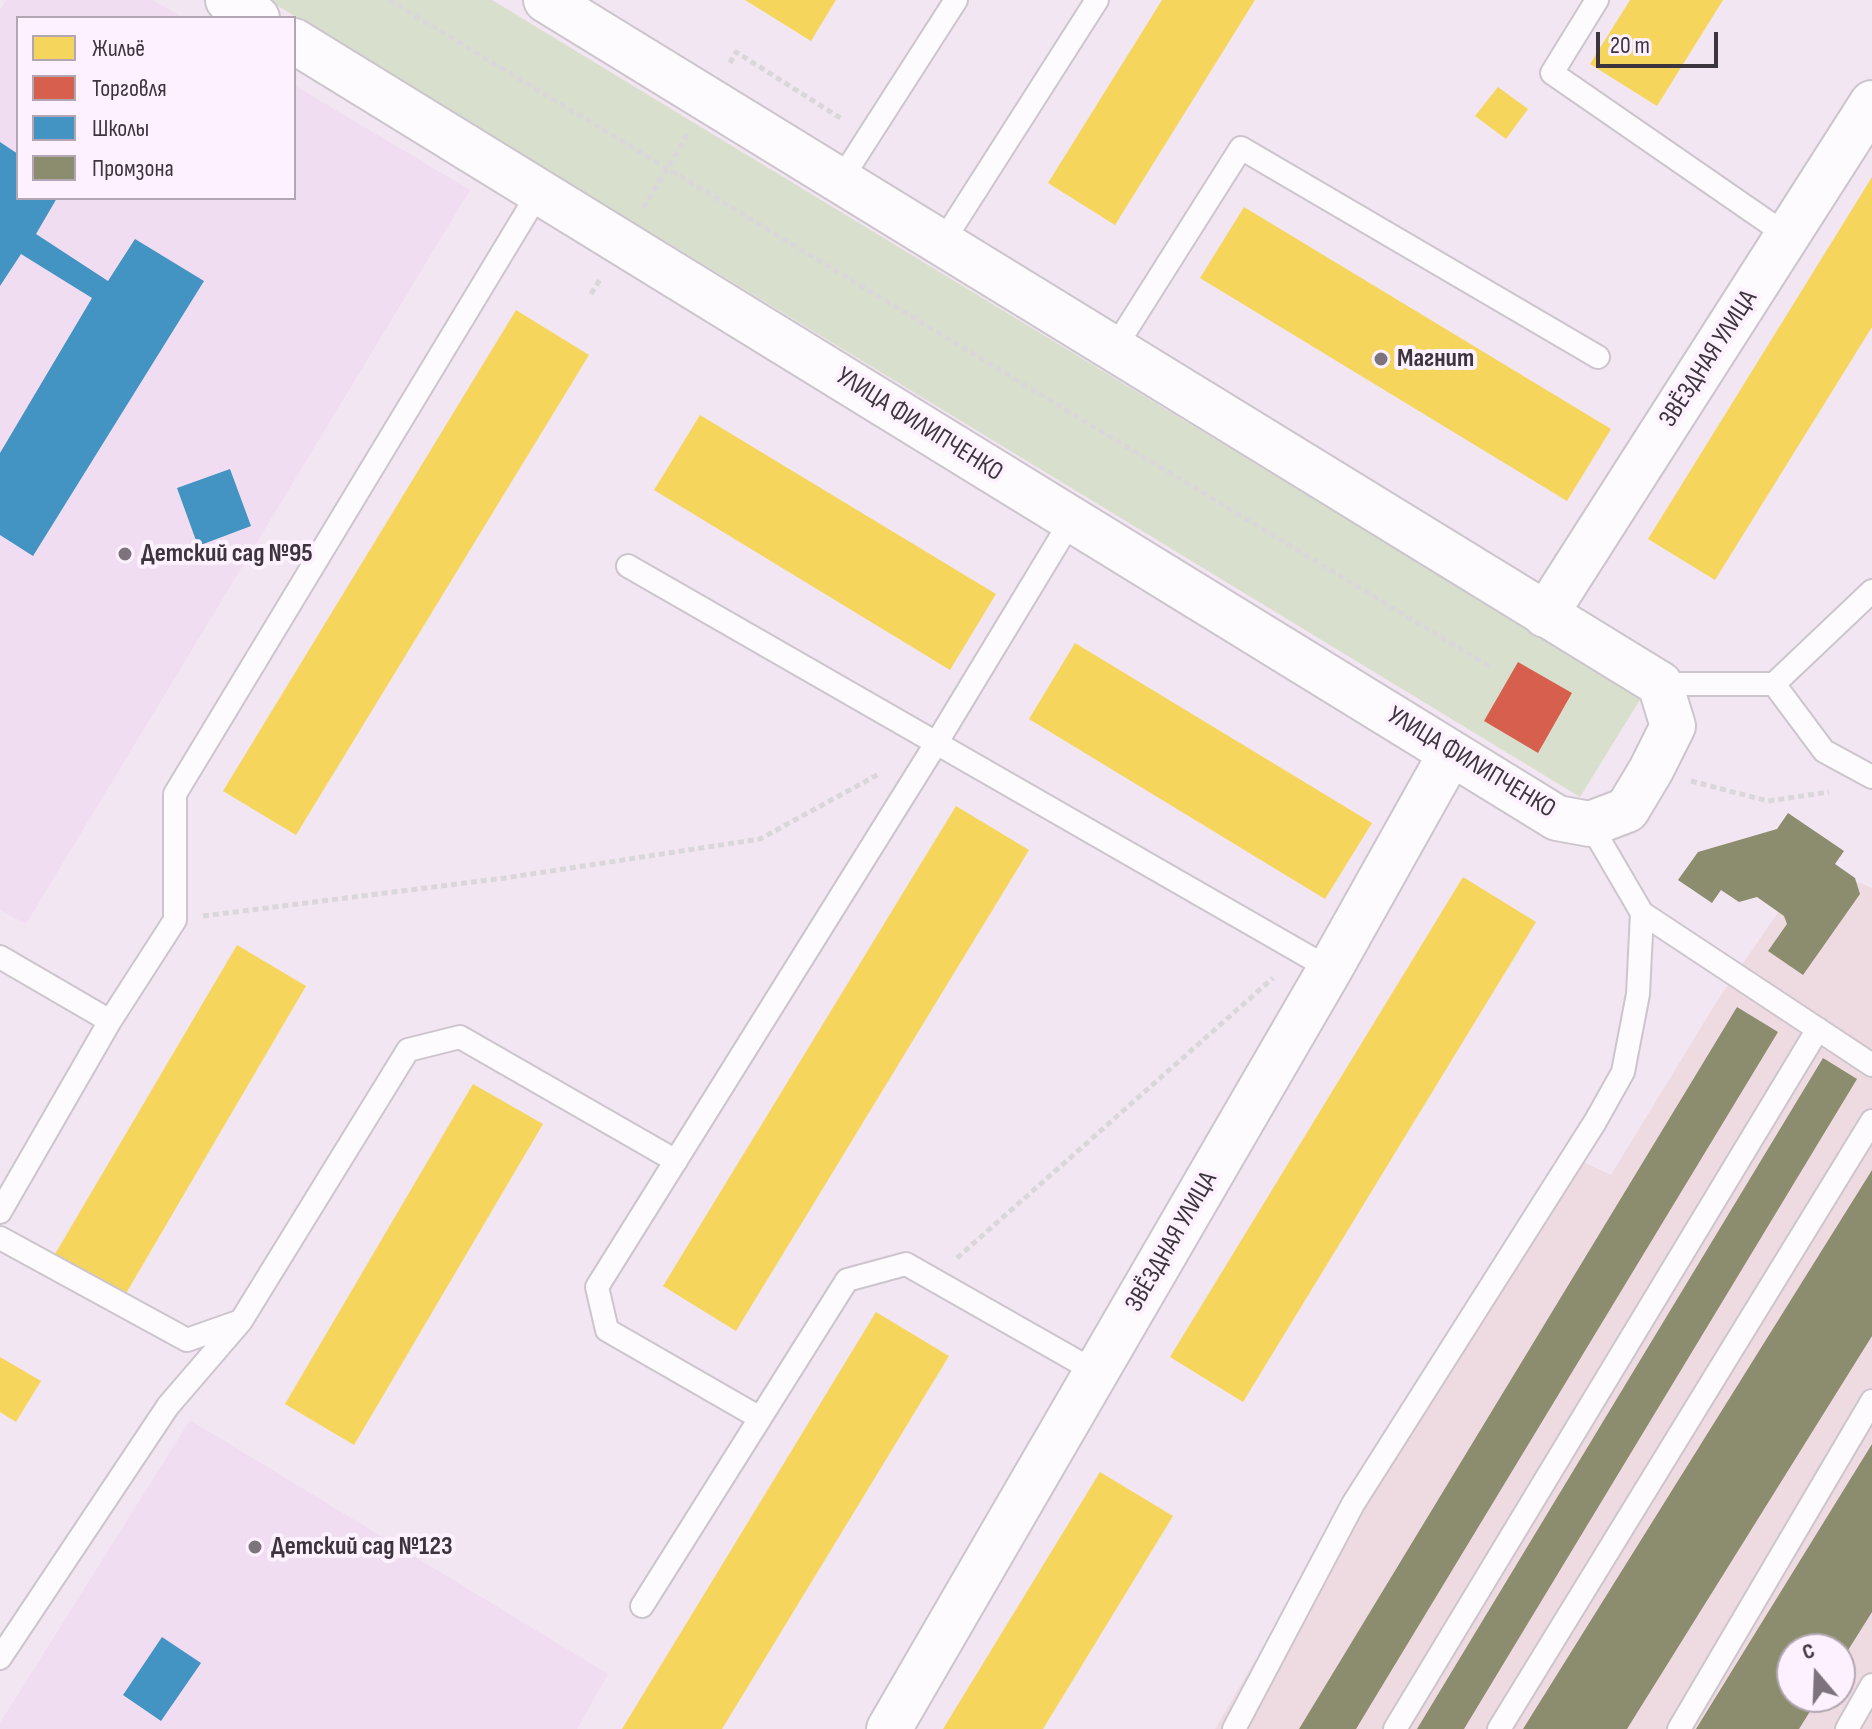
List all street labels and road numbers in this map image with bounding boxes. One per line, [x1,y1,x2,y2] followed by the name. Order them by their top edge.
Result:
[1653,285,1765,433] street label: ЗВЁЗДНАЯ УЛИЦА
[830,361,1008,489] street label: УЛИЦА ФИЛИПЧЕНКО
[1381,701,1561,825] street label: УЛИЦА ФИЛИПЧЕНКО
[1119,1166,1225,1318] street label: ЗВЁЗДНАЯ УЛИЦА

